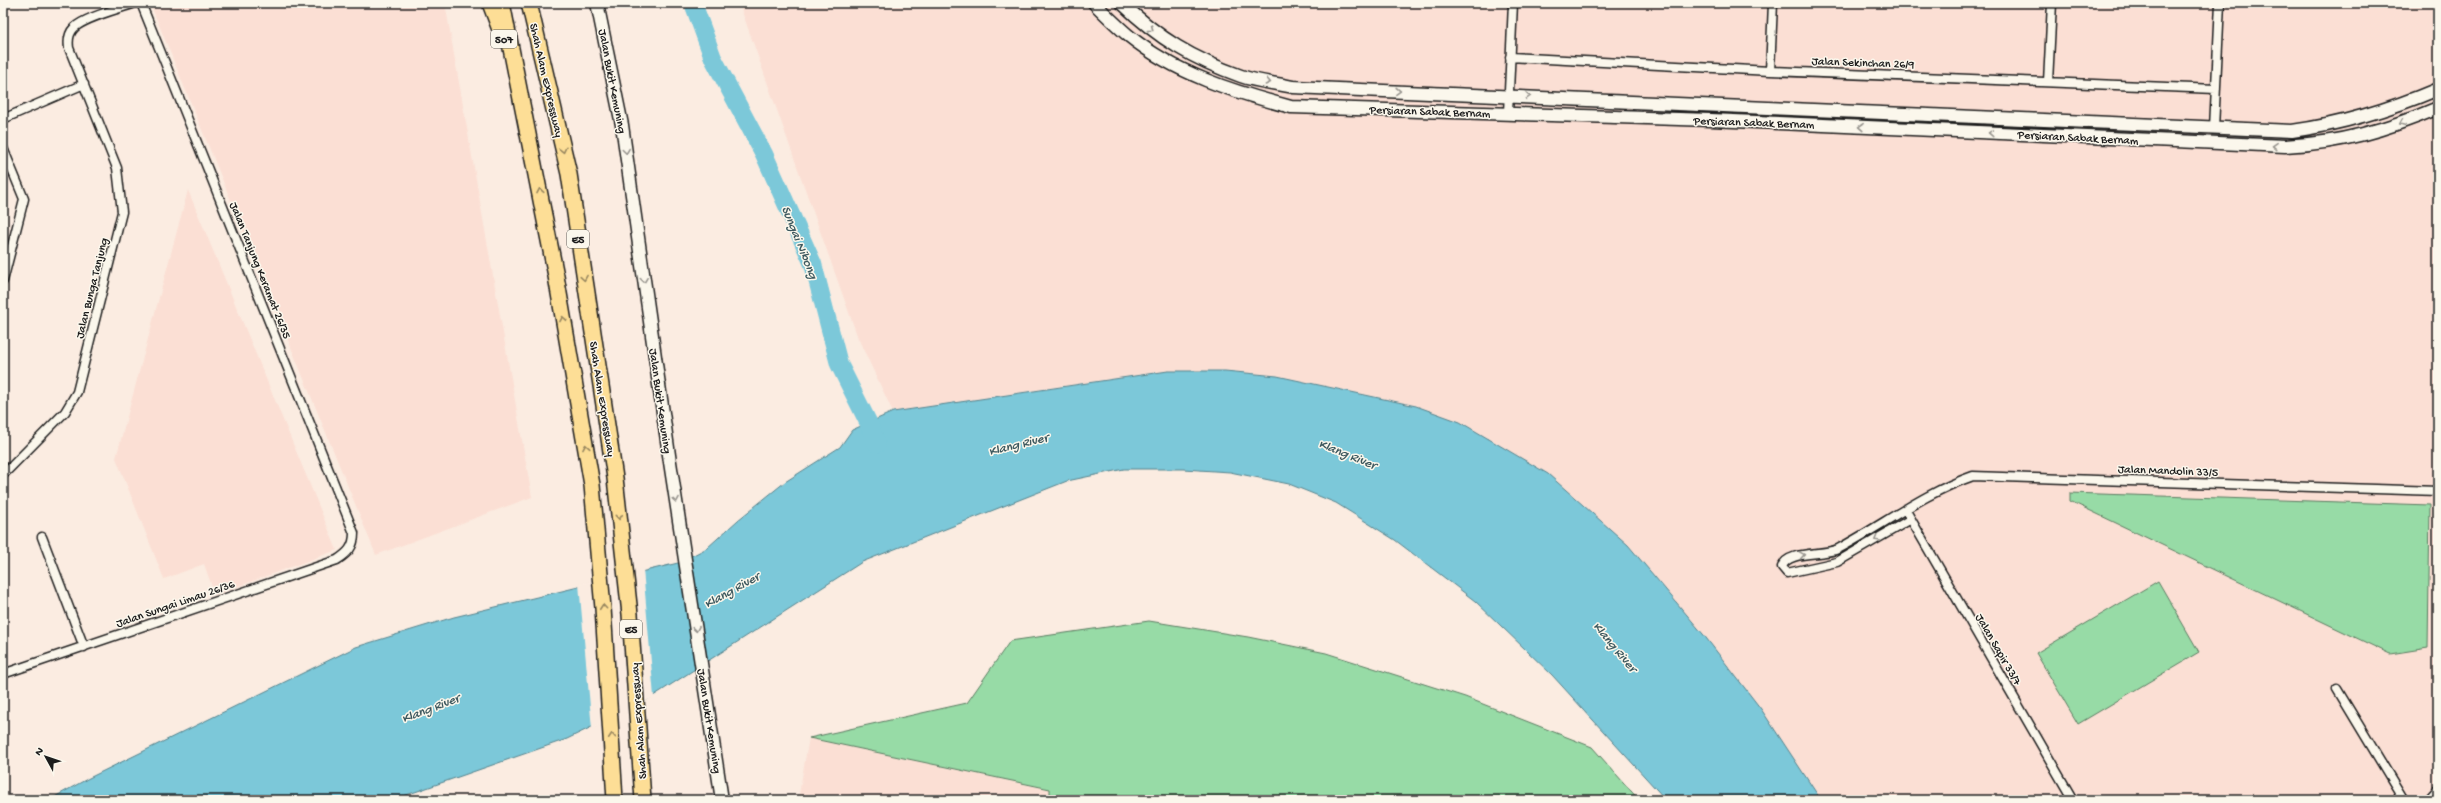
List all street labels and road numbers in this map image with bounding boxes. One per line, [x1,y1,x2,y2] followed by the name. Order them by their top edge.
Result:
[525,22,565,139] street label: Shah Alam Expressway
[594,28,628,135] street label: Jalan Bukit Kemuning
[491,30,517,48] road number: 507
[1811,55,1915,73] street label: Jalan Sekinchan 26/9
[1368,104,1491,122] street label: Persiaran Sabak Bernam
[1692,115,1815,133] street label: Persiaran Sabak Bernam
[2016,129,2139,149] street label: Persiaran Sabak Bernam
[225,200,293,341] street label: Jalan Tanjung Keramat 26/35
[567,230,589,248] road number: E5
[74,237,112,340] street label: Jalan Bunga Tanjung
[585,341,617,458] street label: Shah Alam Expressway
[645,348,673,455] street label: Jalan Bukit Kemuning
[2118,463,2218,481] street label: Jalan Mandolin 33/5
[115,578,238,632] street label: Jalan Sungai Limau 26/36
[1971,612,2024,689] street label: Jalan Sapir 33/7
[620,620,642,638] road number: E5
[629,662,651,779] street label: Shah Alam Expressway
[693,668,723,775] street label: Jalan Bukit Kemuning

